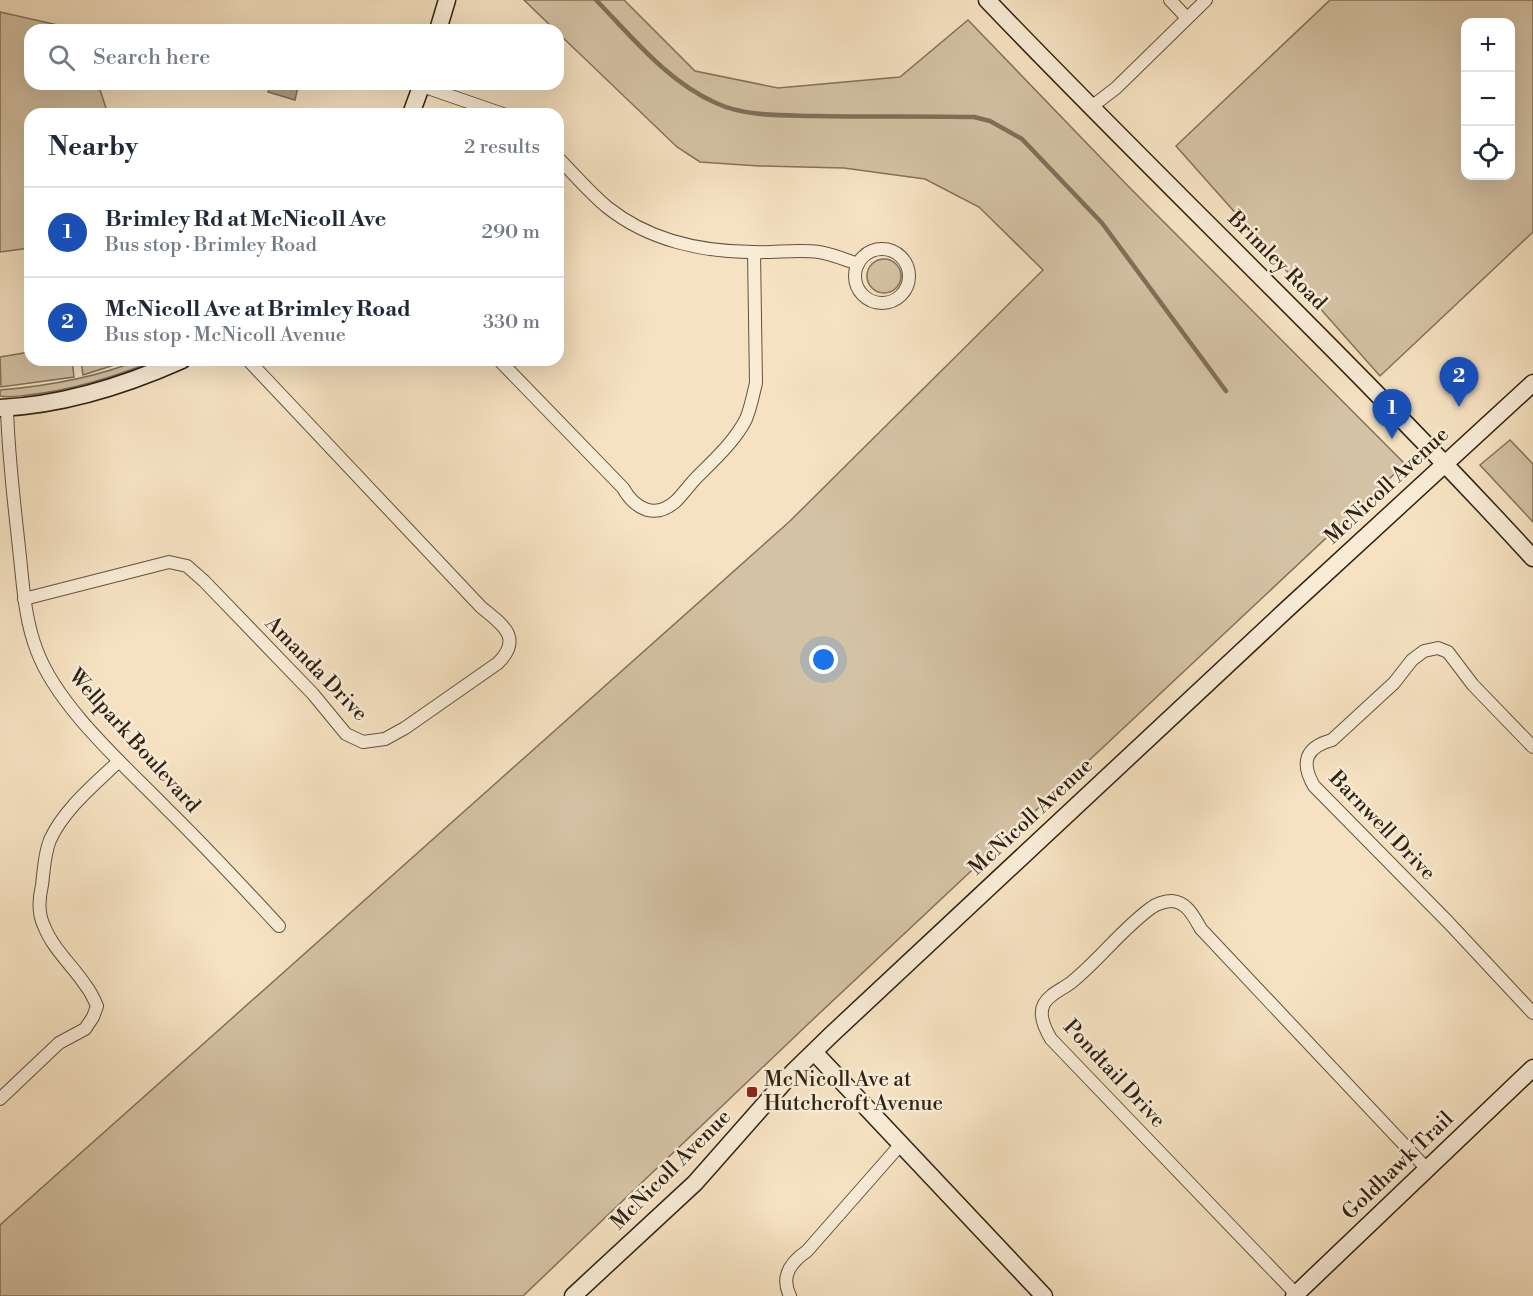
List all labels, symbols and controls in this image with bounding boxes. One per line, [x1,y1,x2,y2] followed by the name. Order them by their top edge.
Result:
[1461,18,1515,180] map controls
[1461,18,1515,72] button: +
[24,24,564,90] search box
[45,41,78,74] icon: search
[93,44,210,71] text: Search here
[1461,72,1515,126] button: −
[1461,126,1515,180] button: locate
[48,131,138,163] text: Nearby
[464,135,540,160] text: 2 results
[1221,205,1332,316] street label: Brimley Road
[105,206,386,233] text: Brimley Rd at McNicoll Ave
[63,220,72,245] text: 1
[482,220,540,245] text: 290 m
[105,233,317,258] text: Bus stop · Brimley Road
[105,296,411,323] text: McNicoll Ave at Brimley Road
[61,310,74,335] text: 2
[483,310,540,335] text: 330 m
[105,323,346,348] text: Bus stop · McNicoll Avenue
[1440,358,1478,407] pin: 2
[1372,390,1412,439] pin: 1
[1320,422,1454,550] street label: McNicoll Avenue
[259,610,373,727] street label: Amanda Drive
[809,645,838,674] your location
[62,663,206,818] street label: Wellpark Boulevard
[964,753,1098,881] street label: McNicoll Avenue
[1322,765,1441,886] street label: Barnwell Drive
[1057,1014,1171,1134] street label: Pondtail Drive
[764,1067,943,1117] place label: McNicoll Ave at Hutchcroft Avenue
[745,1085,759,1099] marker: McNicoll Ave at Hutchcroft Avenue
[605,1104,737,1236] street label: McNicoll Avenue
[1337,1106,1459,1226] street label: Goldhawk Trail

